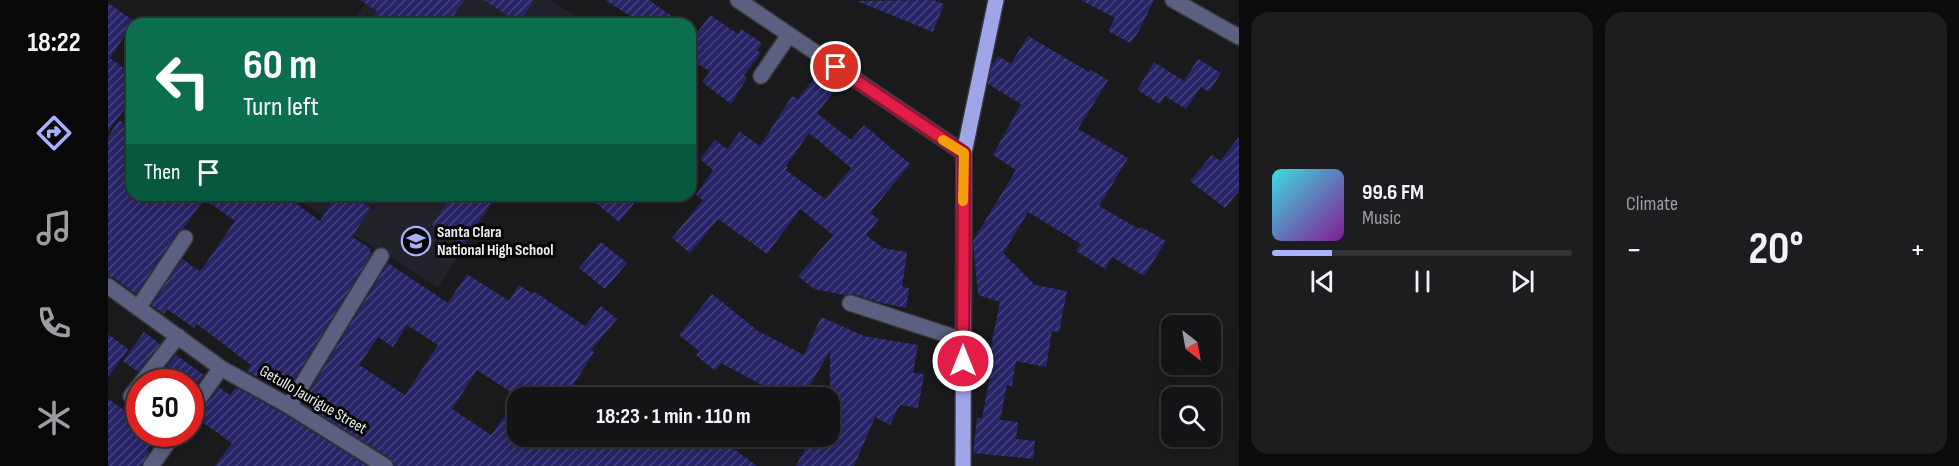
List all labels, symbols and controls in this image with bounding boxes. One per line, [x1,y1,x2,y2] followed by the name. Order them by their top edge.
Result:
[27,27,81,59] text: 18:22
[243,40,317,91] text: 60 m
[810,41,861,92] pin
[144,42,222,120] icon: left
[819,50,852,83] icon: arrive
[243,91,319,123] text: Turn left
[33,112,75,154] icon: directions
[192,156,225,189] icon: arrive
[144,159,180,186] text: Then
[1362,179,1424,206] text: 99.6 FM
[1626,192,1678,216] text: Climate
[1362,206,1401,230] text: Music
[33,207,75,249] icon: music
[1748,222,1804,277] text: 20°
[437,223,553,260] place label: Santa Clara National High School
[400,225,432,257] school or university icon: Santa Clara National High School
[1626,230,1642,270] text: −
[1910,230,1926,270] text: +
[1306,265,1339,298] icon: previous
[1406,265,1439,298] icon: pause
[1506,265,1539,298] icon: next
[33,302,75,344] icon: phone
[1161,315,1221,375] north arrow
[1161,315,1221,447] map controls
[931,329,995,393] position arrow
[256,362,370,438] street label: Getullo Jaurigue Street
[126,369,204,447] speed limit sign: 50
[1161,387,1221,447] button: search
[33,397,75,439] icon: climate
[596,403,751,430] text: 18:23 · 1 min · 110 m

